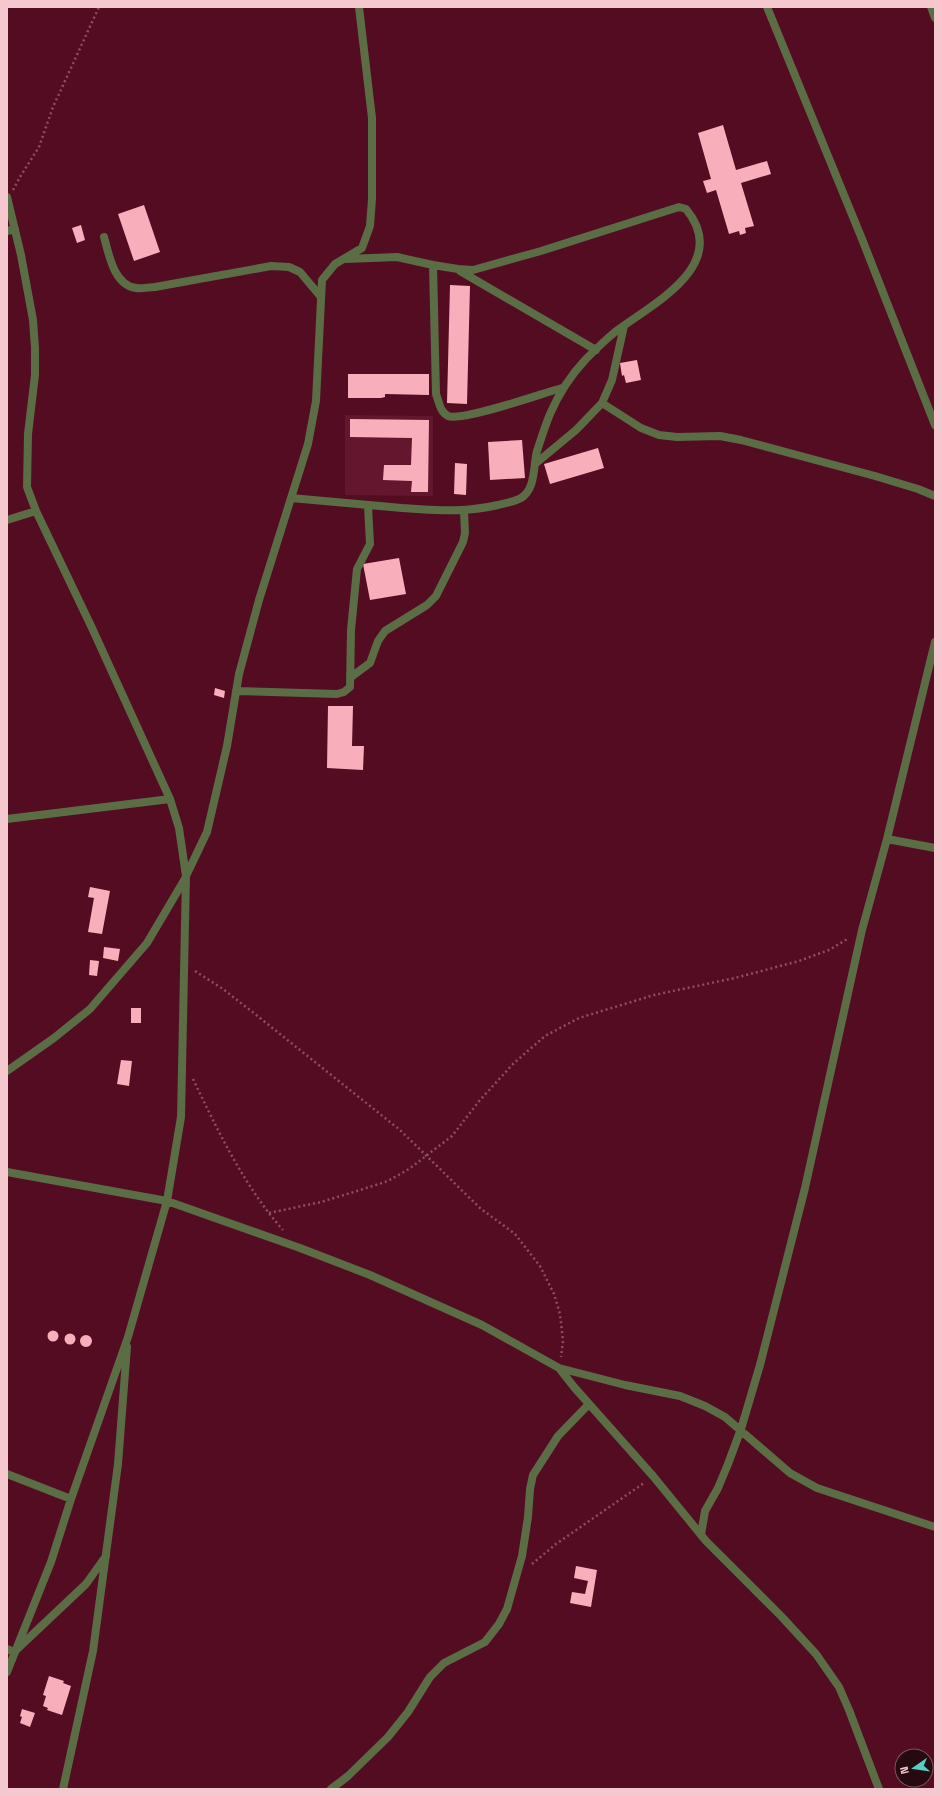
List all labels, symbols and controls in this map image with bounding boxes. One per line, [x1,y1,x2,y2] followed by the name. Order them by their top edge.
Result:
[894,1748,934,1788] north arrow
[897,1765,912,1775] text: N

